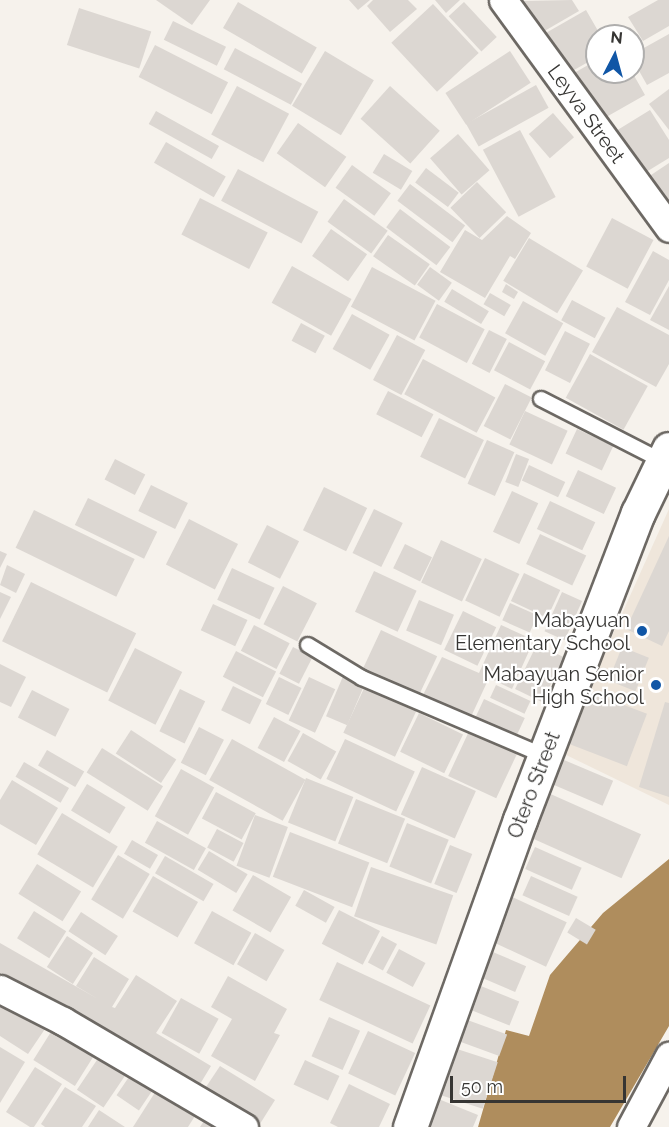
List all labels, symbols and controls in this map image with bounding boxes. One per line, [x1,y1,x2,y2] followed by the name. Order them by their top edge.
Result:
[585,24,645,84] north arrow
[610,28,624,48] text: N
[542,60,630,168] street label: Leyva Street
[454,608,630,655] place label: Mabayuan Elementary School
[635,624,649,638] marker: Mabayuan Elementary School
[484,662,644,709] place label: Mabayuan Senior High School
[649,678,663,692] marker: Mabayuan Senior High School
[503,728,565,842] street label: Otero Street
[453,1064,628,1102] scale bar
[461,1076,503,1097] text: 50 m

